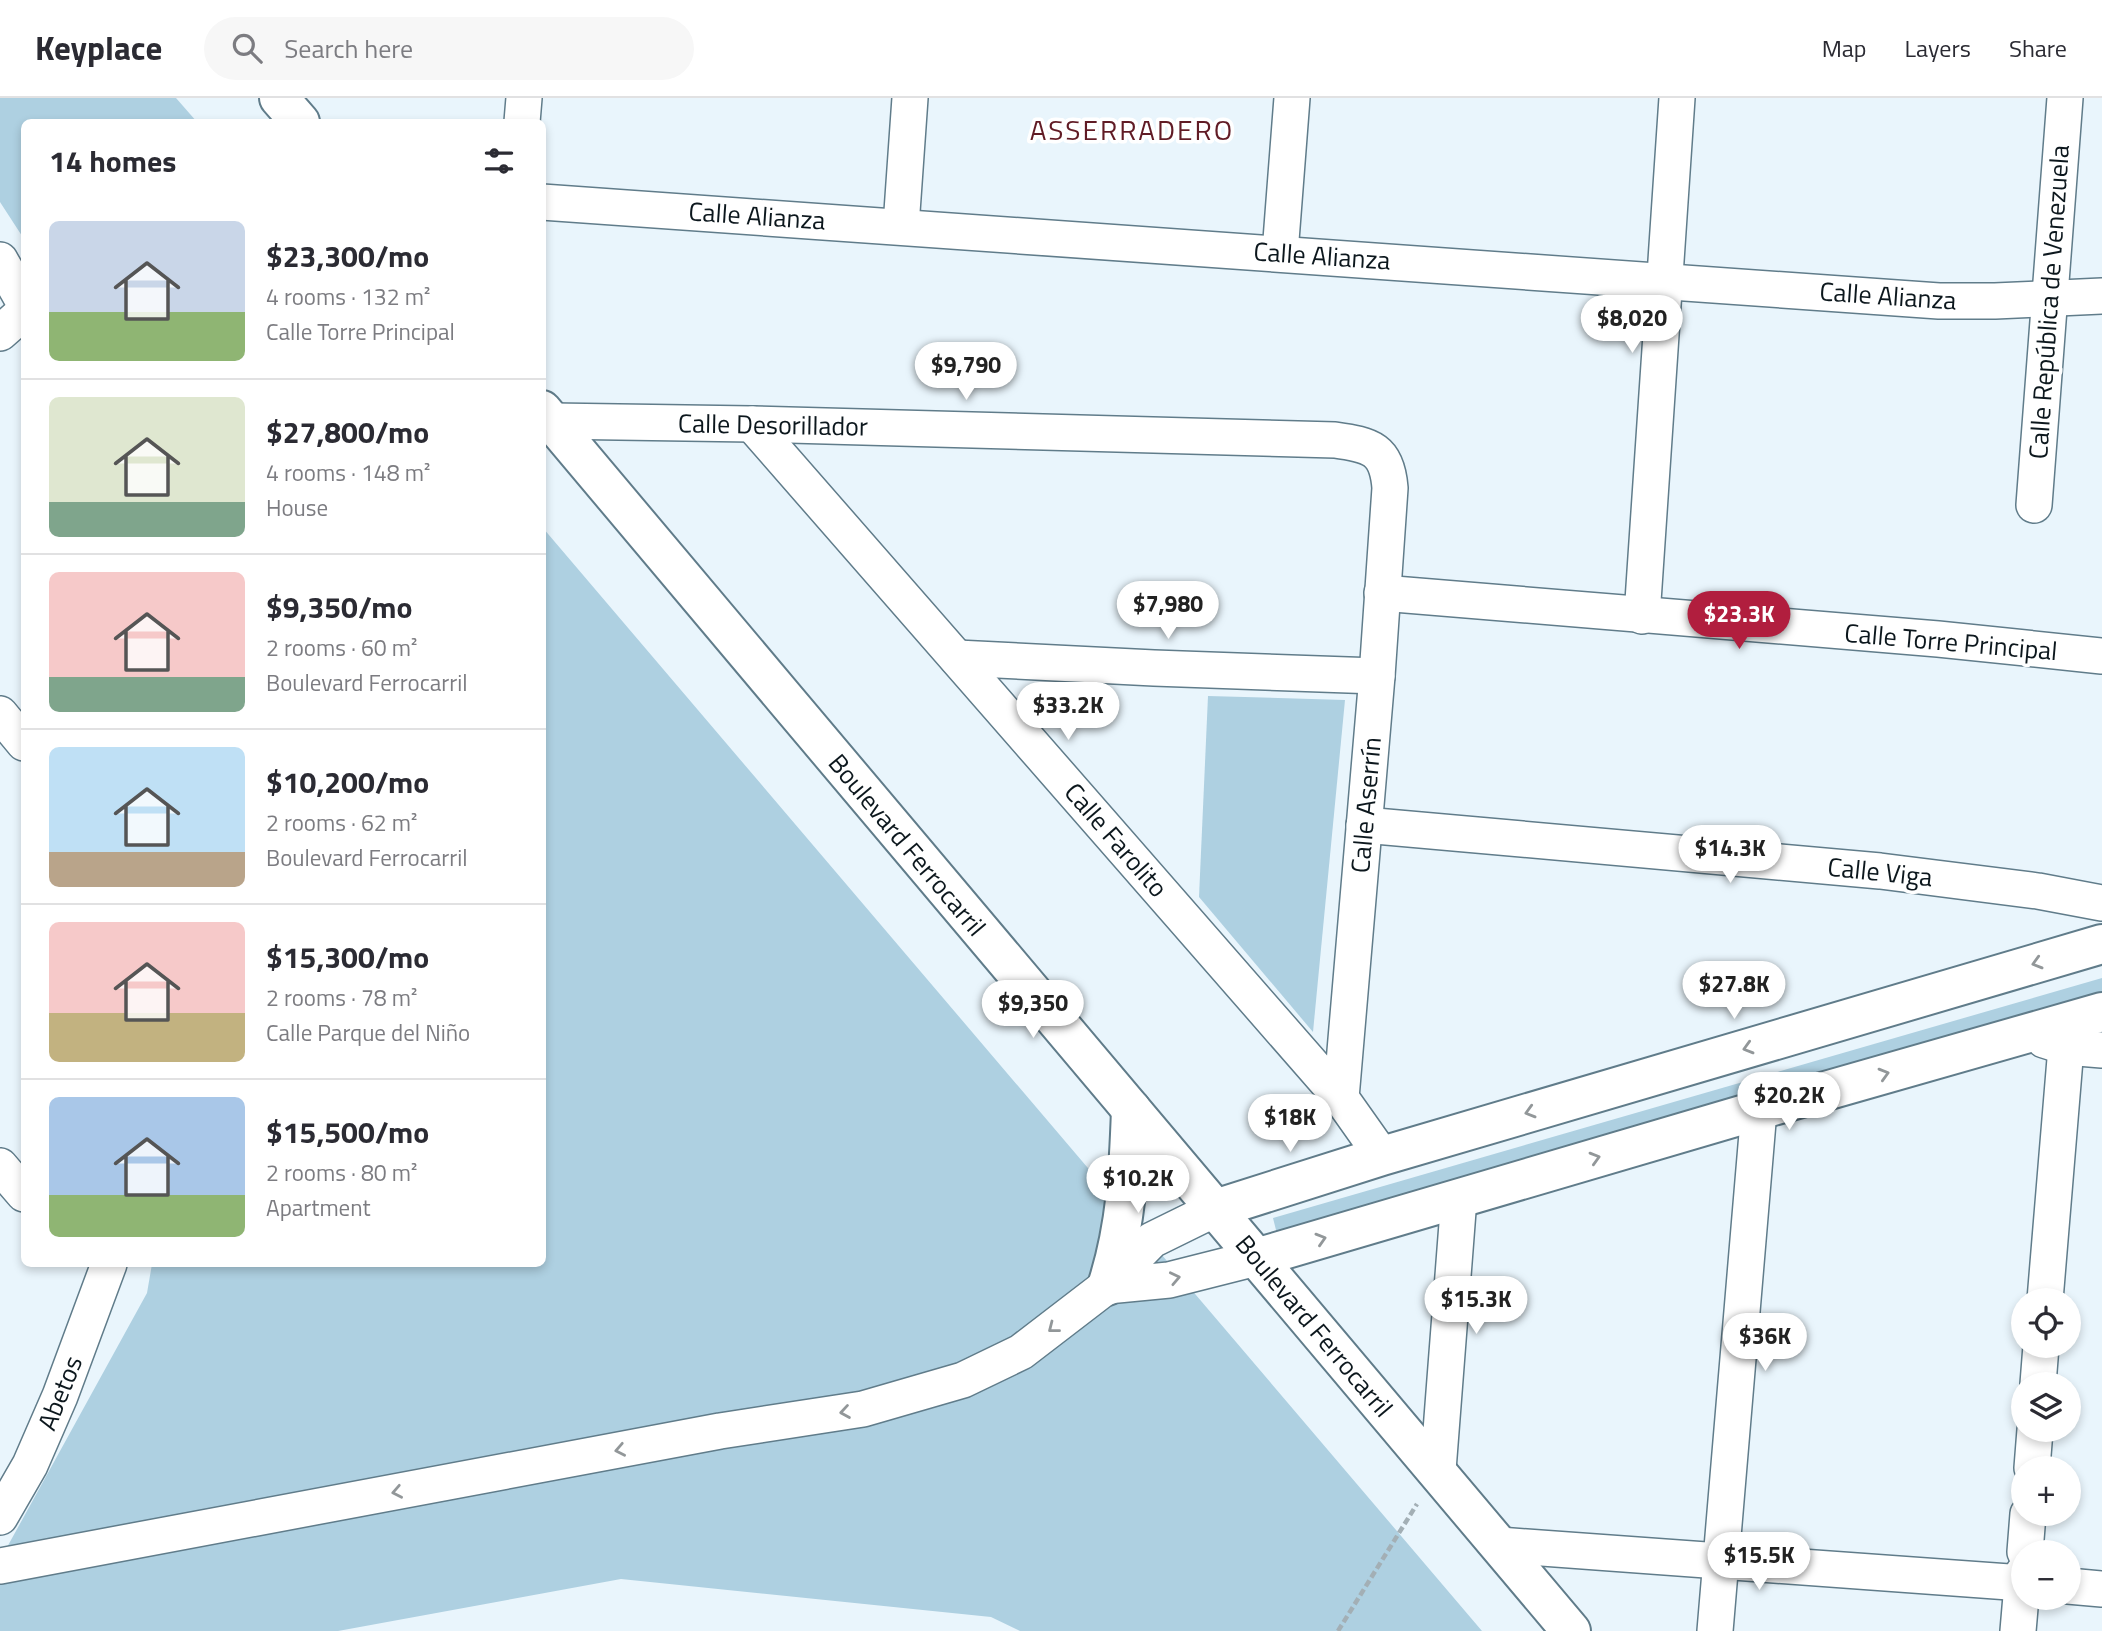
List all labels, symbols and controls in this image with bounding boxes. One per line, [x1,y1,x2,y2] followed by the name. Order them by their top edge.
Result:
[204,17,694,80] search box
[35,23,162,73] text: Keyplace
[228,29,266,67] icon: search
[284,29,413,68] text: Search here
[1822,30,1867,66] text: Map
[1905,30,1971,66] text: Layers
[2009,30,2067,66] text: Share
[1030,108,1234,151] district label: ASSERRADERO
[49,138,176,184] text: 14 homes
[480,142,518,180] icon: filters
[2018,144,2079,460] street label: Calle República de Venezuela
[687,191,827,240] street label: Calle Alianza
[1252,231,1392,280] street label: Calle Alianza
[266,233,429,279] text: $23,300/mo
[105,249,189,333] icon: home
[1818,271,1958,320] street label: Calle Alianza
[266,279,430,314] text: 4 rooms · 132 m²
[1575,296,1689,355] pin: $8,020
[1597,300,1667,335] text: $8,020
[266,314,455,349] text: Calle Torre Principal
[909,342,1023,402] pin: $9,790
[931,347,1001,382] text: $9,790
[678,403,868,446] street label: Calle Desorillador
[266,409,429,455] text: $27,800/mo
[105,425,189,509] icon: home
[266,455,430,490] text: 4 rooms · 148 m²
[266,490,328,525] text: House
[1111,582,1225,641] pin: $7,980
[266,584,412,630] text: $9,350/mo
[1133,586,1203,621] text: $7,980
[1682,592,1796,651] pin: $23.3K
[1703,596,1775,631] text: $23.3K
[105,600,189,684] icon: home
[1843,613,2059,670] street label: Calle Torre Principal
[266,630,417,665] text: 2 rooms · 60 m²
[266,665,468,700] text: Boulevard Ferrocarril
[1011,682,1125,742] pin: $33.2K
[1032,687,1104,722] text: $33.2K
[1340,735,1391,875] street label: Calle Aserrín
[819,745,996,944] street label: Boulevard Ferrocarril
[266,759,429,805] text: $10,200/mo
[1055,774,1177,906] street label: Calle Farolito
[105,775,189,859] icon: home
[266,805,417,840] text: 2 rooms · 62 m²
[1673,826,1787,885] pin: $14.3K
[1694,830,1766,865] text: $14.3K
[266,840,468,875] text: Boulevard Ferrocarril
[1826,847,1934,896] street label: Calle Viga
[266,934,429,980] text: $15,300/mo
[105,950,189,1034] icon: home
[2031,955,2043,970] one-way arrow
[1677,962,1791,1021] pin: $27.8K
[1698,966,1770,1001] text: $27.8K
[266,980,417,1015] text: 2 rooms · 78 m²
[976,981,1090,1040] pin: $9,350
[998,985,1068,1020] text: $9,350
[266,1015,470,1050] text: Calle Parque del Niño
[1742,1040,1754,1054] one-way arrow
[1878,1068,1890,1082] one-way arrow
[1732,1072,1846,1132] pin: $20.2K
[1753,1077,1825,1112] text: $20.2K
[1249,1094,1331,1154] pin: $18K
[1264,1099,1316,1134] text: $18K
[1524,1104,1536,1119] one-way arrow
[266,1109,429,1155] text: $15,500/mo
[105,1125,189,1209] icon: home
[1589,1151,1601,1166] one-way arrow
[266,1155,417,1190] text: 2 rooms · 80 m²
[1081,1156,1195,1215] pin: $10.2K
[1102,1160,1174,1195] text: $10.2K
[266,1190,371,1225] text: Apartment
[1226,1226,1403,1425] street label: Boulevard Ferrocarril
[1315,1232,1327,1247] one-way arrow
[1169,1272,1181,1286] one-way arrow
[1419,1276,1533,1336] pin: $15.3K
[1440,1281,1512,1316] text: $15.3K
[2011,1288,2081,1610] map controls
[2011,1288,2081,1358] button: locate
[1724,1314,1806,1373] pin: $36K
[1739,1318,1791,1353] text: $36K
[1049,1319,1061,1332] one-way arrow
[27,1350,92,1436] street label: Abetos
[2011,1372,2081,1442] button: layers
[839,1404,851,1419] one-way arrow
[615,1442,626,1457] one-way arrow
[2011,1456,2081,1526] button: +
[391,1483,403,1498] one-way arrow
[1702,1532,1816,1592] pin: $15.5K
[1723,1537,1795,1572] text: $15.5K
[2011,1540,2081,1610] button: −

